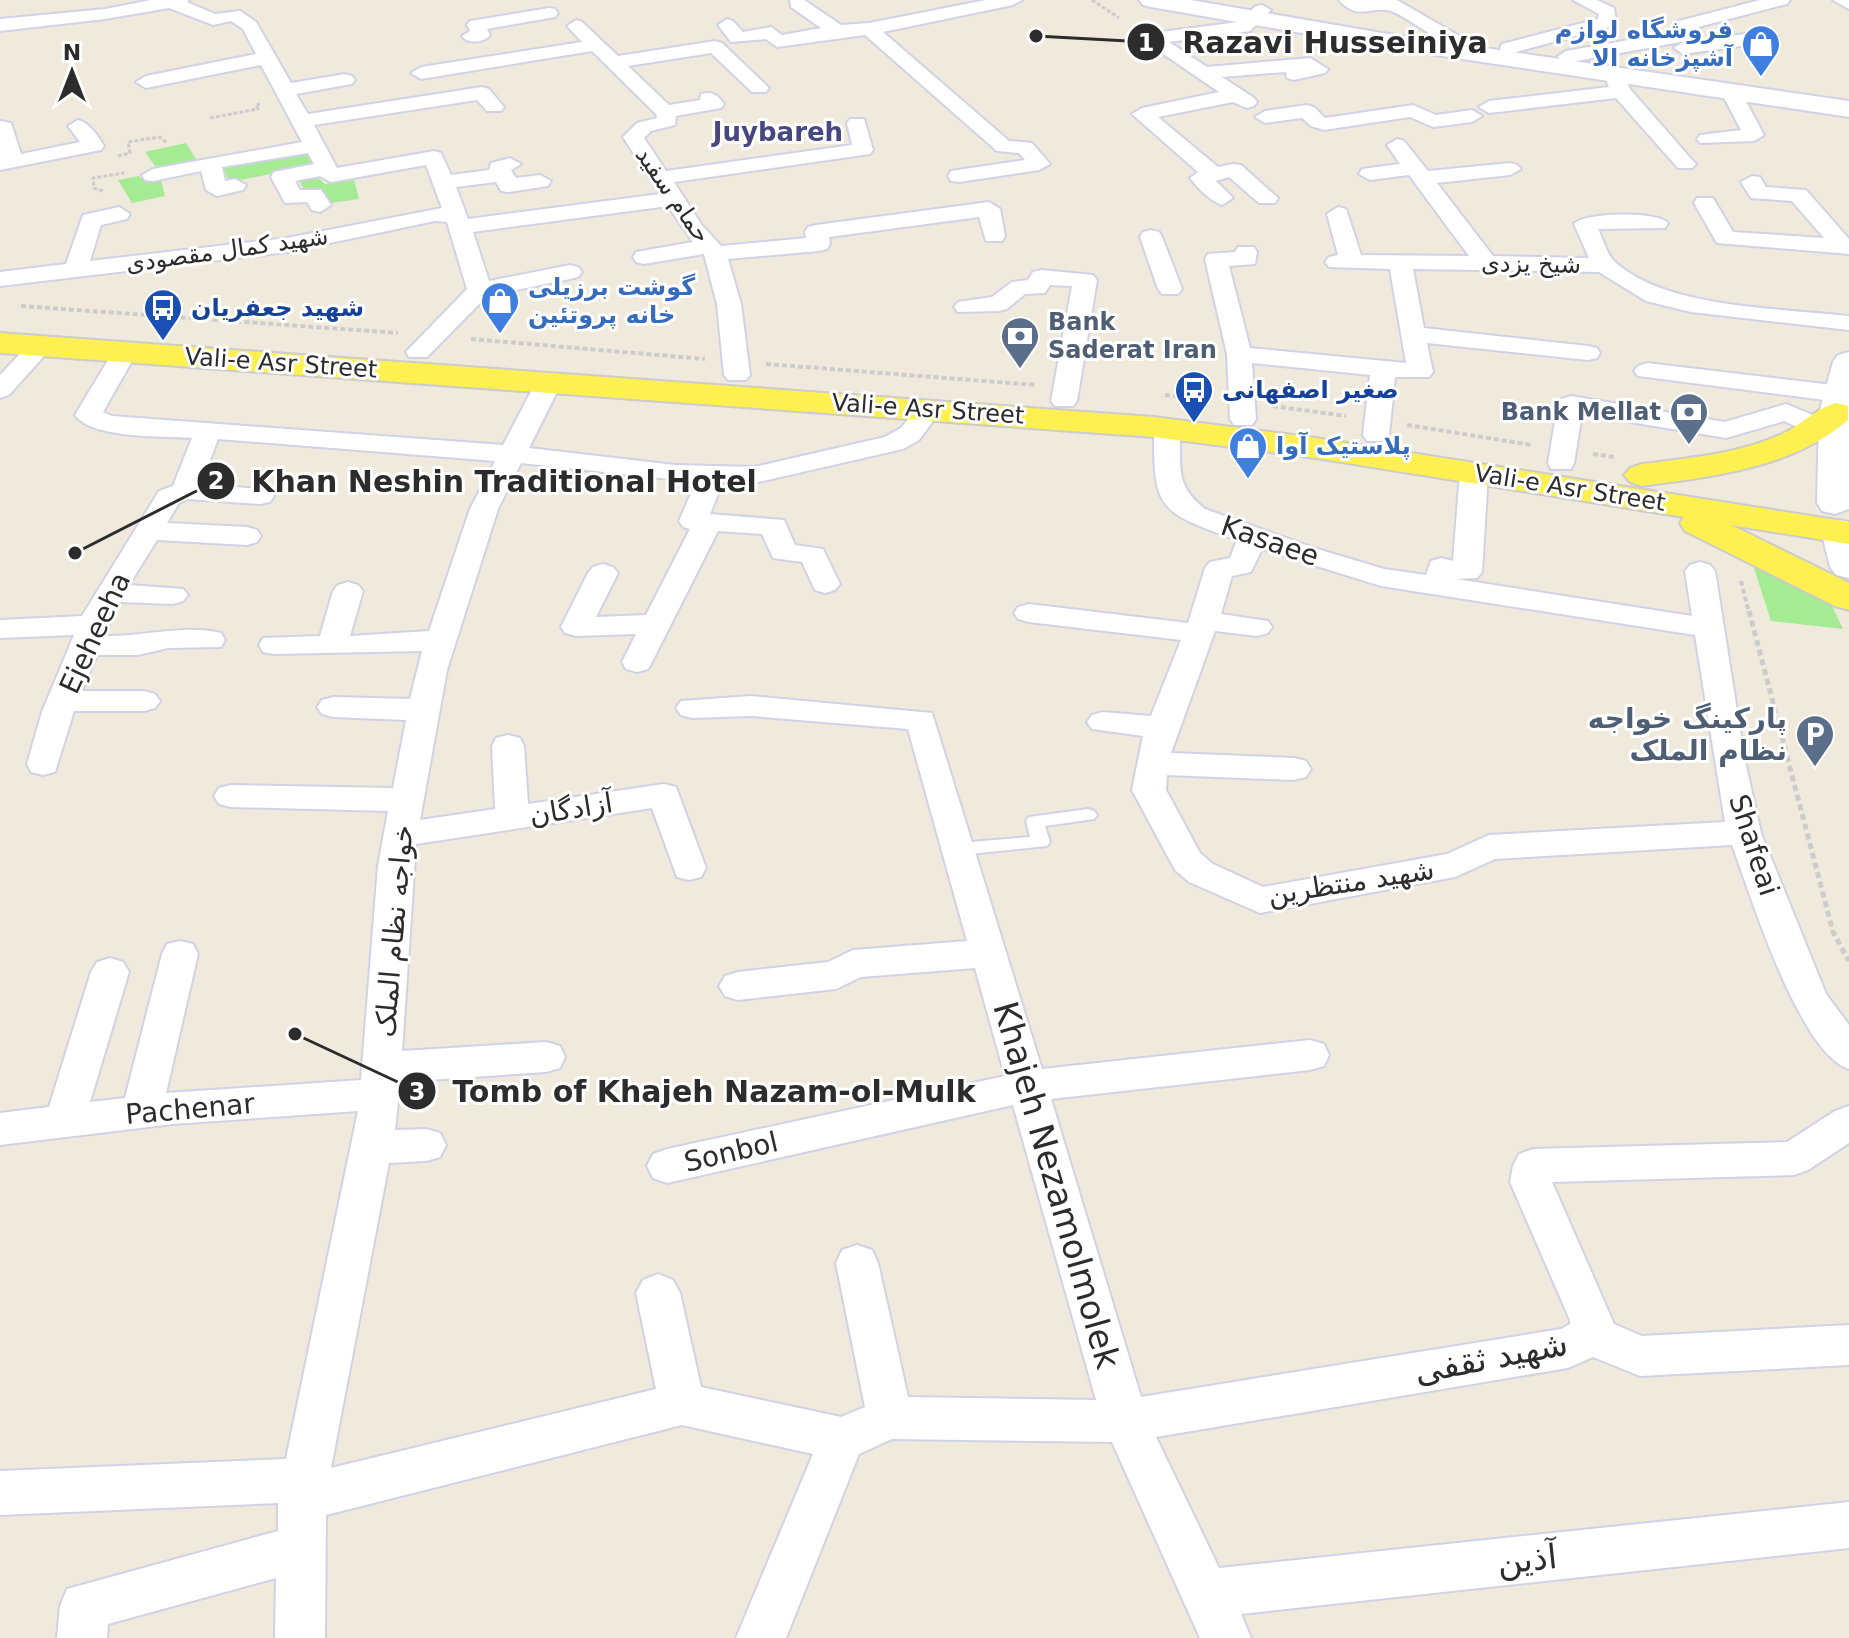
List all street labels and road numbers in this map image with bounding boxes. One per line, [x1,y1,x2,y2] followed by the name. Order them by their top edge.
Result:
[630,142,716,248] street label: حمام سفید
[124,222,330,278] street label: شهید کمال مقصودی
[1481,249,1581,279] street label: شیخ یزدی
[184,342,378,384] street label: Vali-e Asr Street
[831,388,1025,430] street label: Vali-e Asr Street
[1472,459,1668,517] street label: Vali-e Asr Street
[1217,509,1323,573] street label: Kasaee
[53,567,137,699] street label: Ejeheeha
[527,786,616,832] street label: آزادگان
[1722,790,1786,900] street label: Shafeai
[368,823,420,1039] street label: خواجه نظام الملک
[1266,853,1436,911] street label: شهید منتظرین
[985,997,1129,1373] street label: Khajeh Nezamolmolek
[124,1087,256,1131] street label: Pachenar
[681,1125,781,1179] street label: Sonbol
[1411,1323,1571,1391] street label: شهید ثقفی
[1495,1536,1561,1583] street label: آذین

